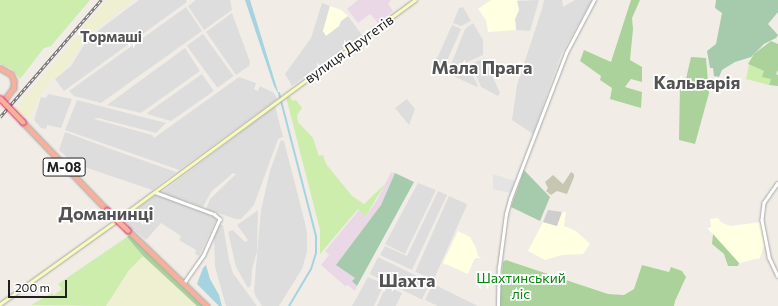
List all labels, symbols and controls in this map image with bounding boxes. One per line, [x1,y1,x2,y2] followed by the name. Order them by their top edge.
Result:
[301,11,397,87] street label: вулиця Другетів
[80,28,142,46] district label: Тормаші
[432,56,532,78] district label: Мала Прага
[653,71,741,93] district label: Кальварія
[42,156,86,178] road number: М-08
[58,202,154,224] district label: Доманинці
[379,269,435,291] district label: Шахта
[476,270,566,302] park label: Шахтинський ліс
[10,272,69,298] scale bar
[15,280,50,294] text: 200 m

